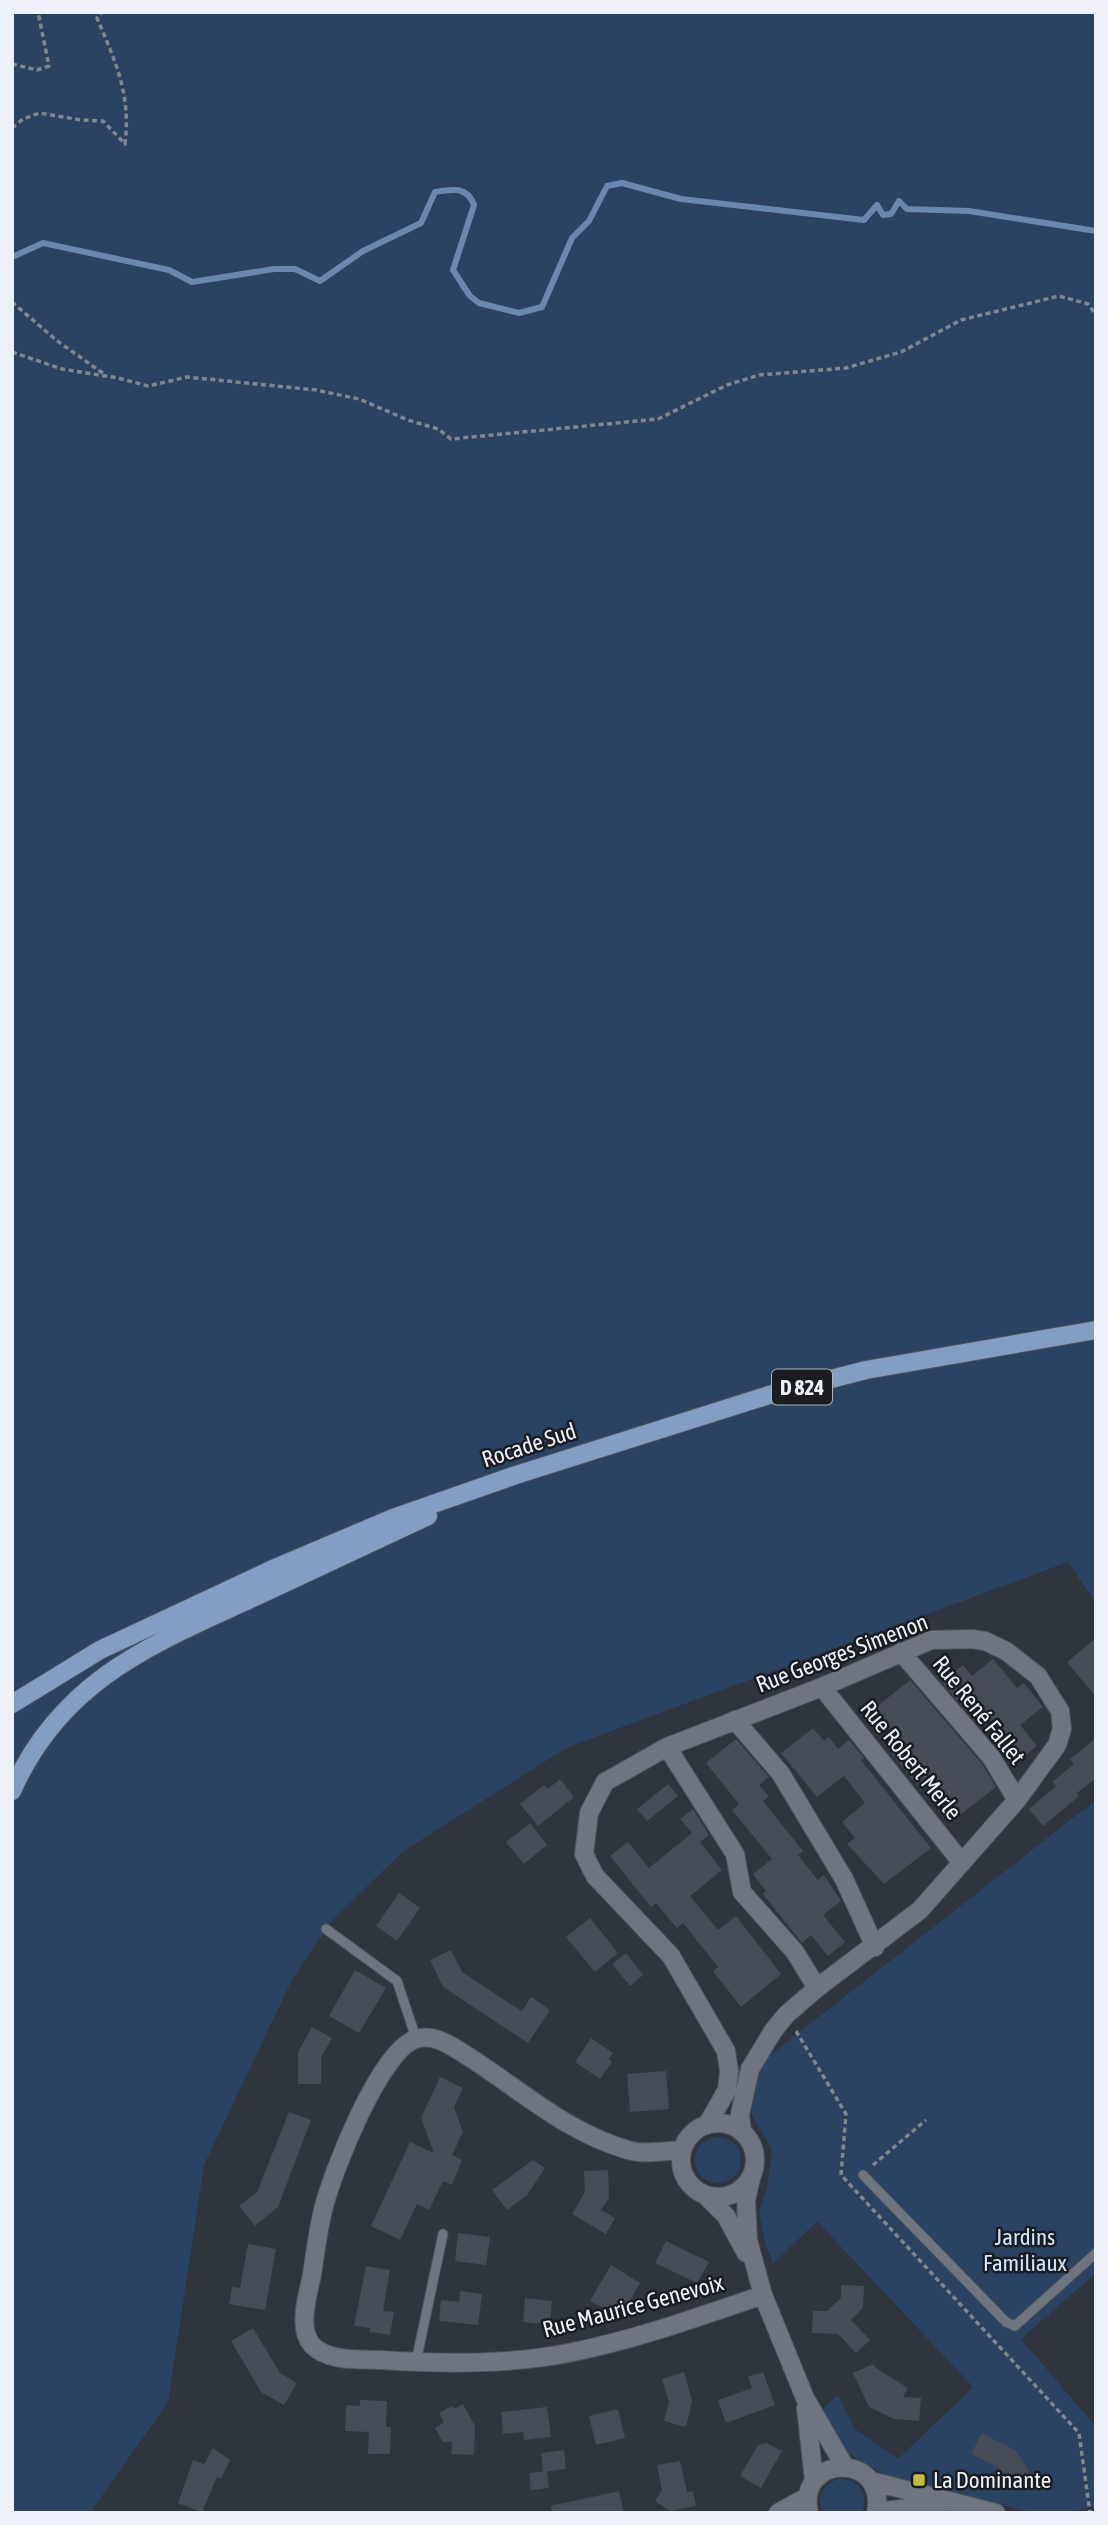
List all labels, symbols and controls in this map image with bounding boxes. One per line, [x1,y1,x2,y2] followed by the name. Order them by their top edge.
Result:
[772,1370,832,1404] road number: D 824
[479,1418,579,1472] street label: Rocade Sud
[752,1608,932,1698] street label: Rue Georges Simenon
[928,1651,1030,1769] street label: Rue René Fallet
[855,1695,967,1825] street label: Rue Robert Merle
[983,2224,1067,2276] park label: Jardins Familiaux
[540,2269,726,2343] street label: Rue Maurice Genevoix
[933,2467,1051,2493] place label: La Dominante
[911,2472,927,2488] marker: La Dominante

